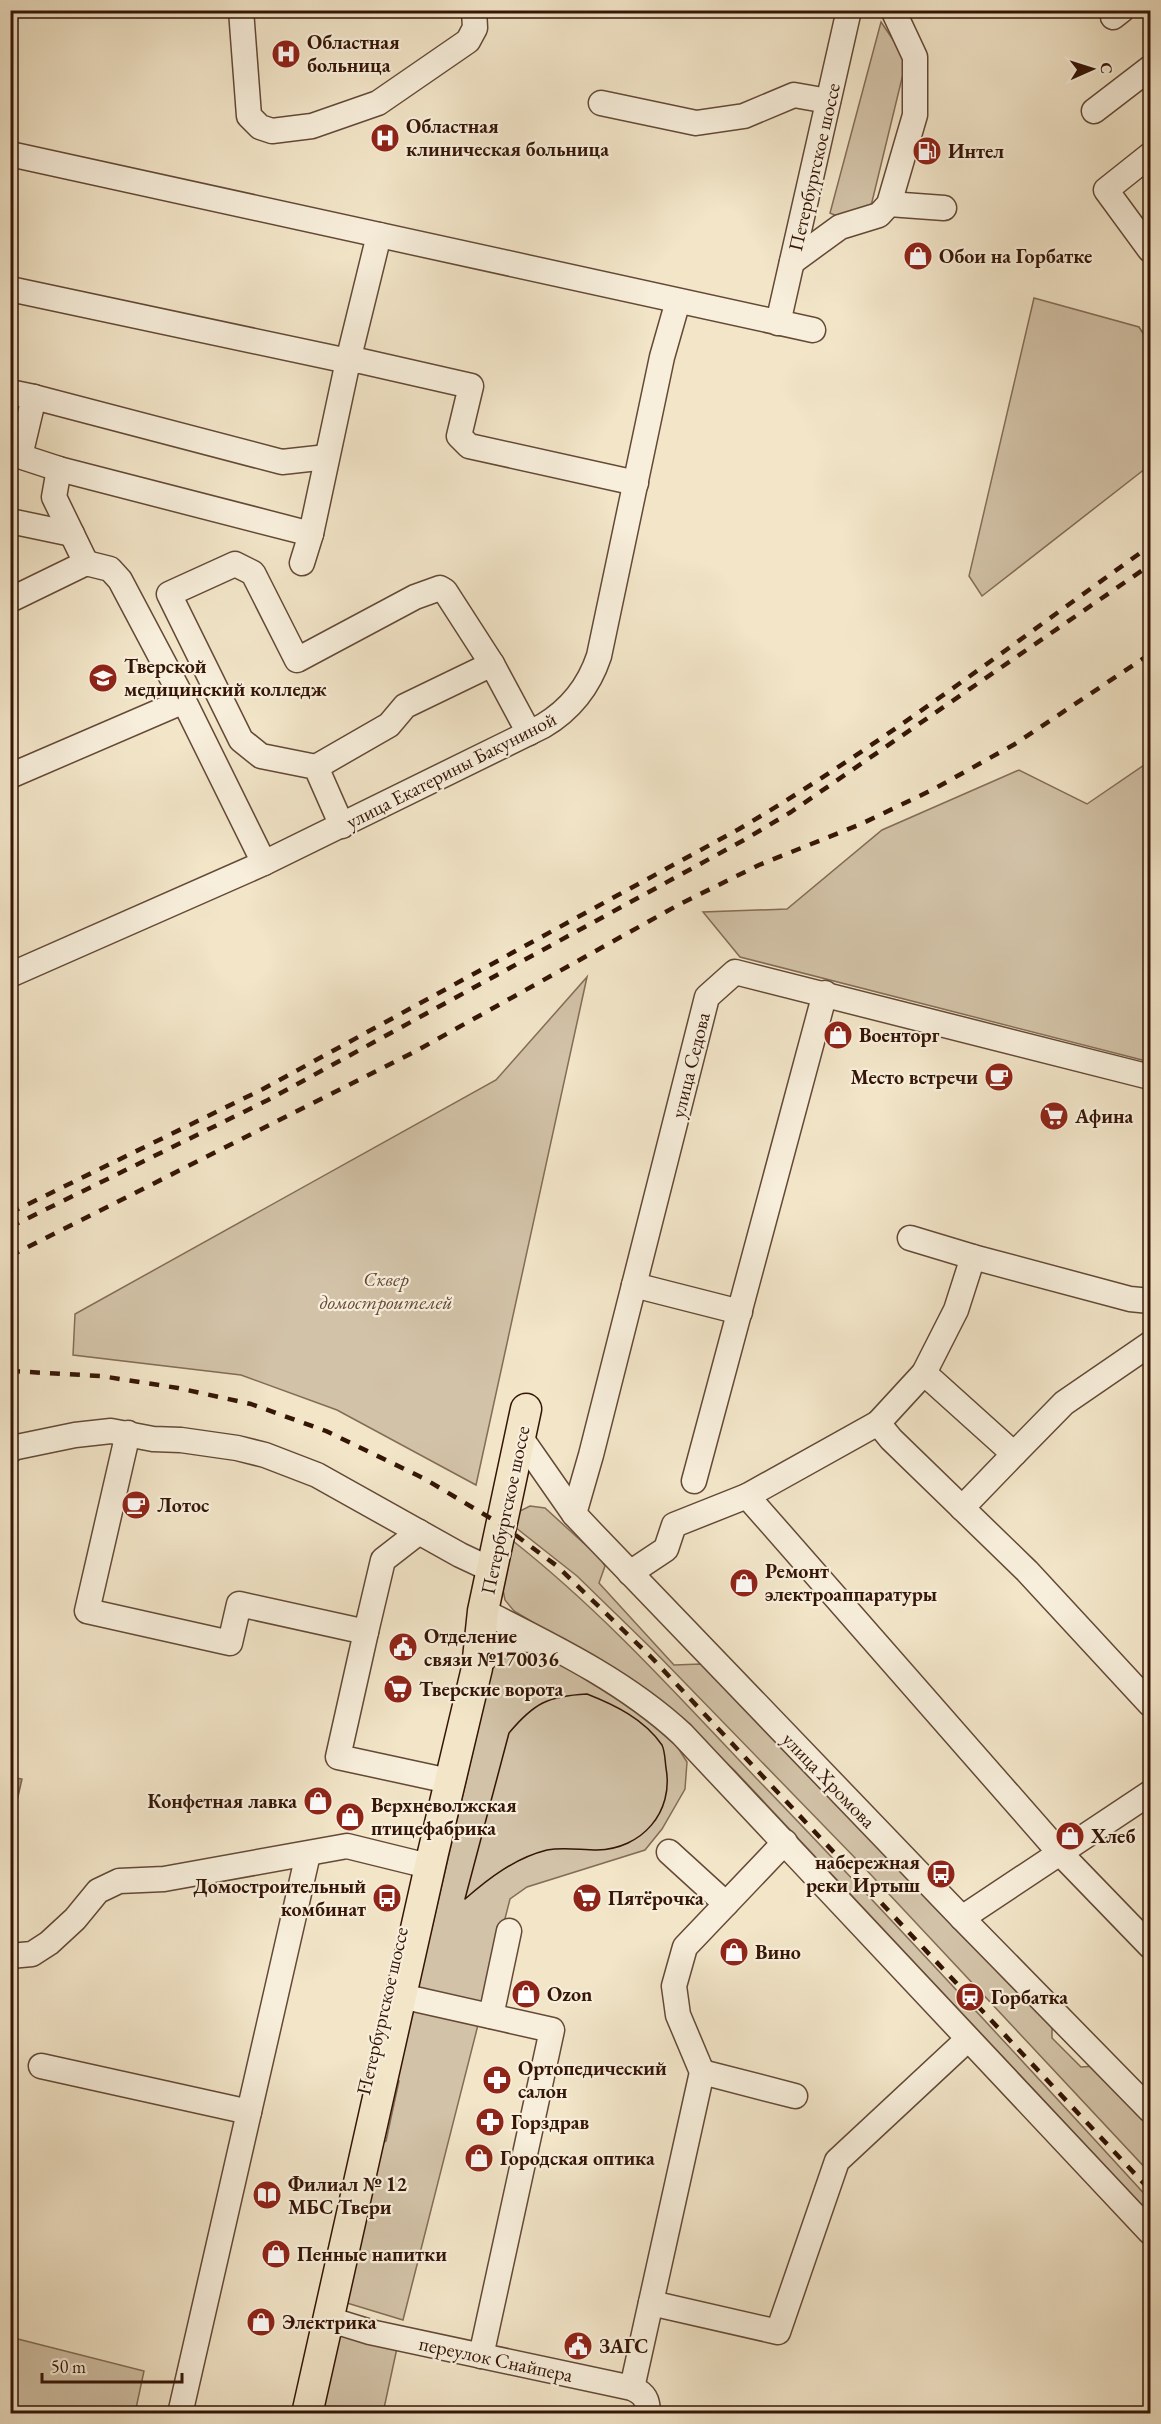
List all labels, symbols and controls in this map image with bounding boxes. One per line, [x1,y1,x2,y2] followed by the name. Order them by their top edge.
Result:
[307,29,400,78] place label: Областная больница
[270,38,302,70] hospital icon: Областная больница
[1062,39,1122,99] north arrow
[1096,62,1117,74] text: С
[782,80,846,254] street label: Петербургское шоссе
[406,113,609,162] place label: Областная клиническая больница
[369,122,401,154] hospital icon: Областная клиническая больница
[911,135,943,167] fuel station icon: Интел
[948,138,1004,164] place label: Интел
[902,240,934,272] shop icon: Обои на Горбатке
[939,243,1092,269] place label: Обои на Горбатке
[124,653,327,702] place label: Тверской медицинский колледж
[87,662,119,694] school or university icon: Тверской медицинский колледж
[341,705,561,834] street label: улица Екатерины Бакуниной
[664,1009,716,1121] street label: улица Седова
[822,1019,854,1051] shop icon: Военторг
[859,1022,940,1048] place label: Военторг
[983,1061,1015,1093] cafe icon: Место встречи
[850,1064,978,1090] place label: Место встречи
[1038,1100,1070,1132] supermarket icon: Афина
[1074,1103,1133,1129] place label: Афина
[320,1266,452,1315] park label: Сквер домостроителей
[474,1423,536,1597] street label: Петербургское шоссе
[120,1489,152,1521] cafe icon: Лотос
[157,1492,209,1518] place label: Лотос
[765,1558,937,1607] place label: Ремонт электроаппаратуры
[728,1567,760,1599] shop icon: Ремонт электроаппаратуры
[424,1623,559,1672] place label: Отделение связи №170036
[387,1631,419,1663] public building icon: Отделение связи №170036
[382,1673,414,1705] supermarket icon: Тверские ворота
[419,1676,564,1702] place label: Тверские ворота
[777,1726,881,1834] street label: улица Хромова
[302,1785,334,1817] shop icon: Конфетная лавка
[148,1788,297,1814] place label: Конфетная лавка
[371,1792,517,1841] place label: Верхневолжская птицефабрика
[334,1801,366,1833] shop icon: Верхневолжская птицефабрика
[1054,1820,1086,1852] shop icon: Хлеб
[1090,1823,1135,1849] place label: Хлеб
[806,1849,920,1898] place label: набережная реки Иртыш
[925,1858,957,1890] bus stop icon: набережная реки Иртыш
[193,1873,366,1922] place label: Домостроительный комбинат
[371,1882,403,1914] bus stop icon: Домостроительный комбинат
[571,1882,603,1914] supermarket icon: Пятёрочка
[608,1885,704,1911] place label: Пятёрочка
[350,1924,414,2098] street label: Петербургское шоссе
[718,1936,750,1968] shop icon: Вино
[755,1939,801,1965] place label: Вино
[510,1978,542,2010] shop icon: Ozon
[547,1981,592,2007] place label: Ozon
[954,1981,986,2013] station icon: Горбатка
[991,1984,1068,2010] place label: Горбатка
[518,2055,667,2104] place label: Ортопедический салон
[481,2064,513,2096] pharmacy icon: Ортопедический салон
[474,2106,506,2138] pharmacy icon: Горздрав
[511,2109,589,2135] place label: Горздрав
[463,2142,495,2174] shop icon: Городская оптика
[500,2145,655,2171] place label: Городская оптика
[288,2171,407,2220] place label: Филиал № 12 МБС Твери
[251,2179,283,2211] library icon: Филиал № 12 МБС Твери
[260,2238,292,2270] shop icon: Пенные напитки
[297,2241,447,2267] place label: Пенные напитки
[245,2306,277,2338] shop icon: Электрика
[282,2309,377,2335] place label: Электрика
[417,2330,575,2388] street label: переулок Снайпера
[562,2330,594,2362] public building icon: ЗАГС
[599,2333,648,2359] place label: ЗАГС
[42,2346,182,2384] scale bar
[51,2355,86,2378] text: 50 m

